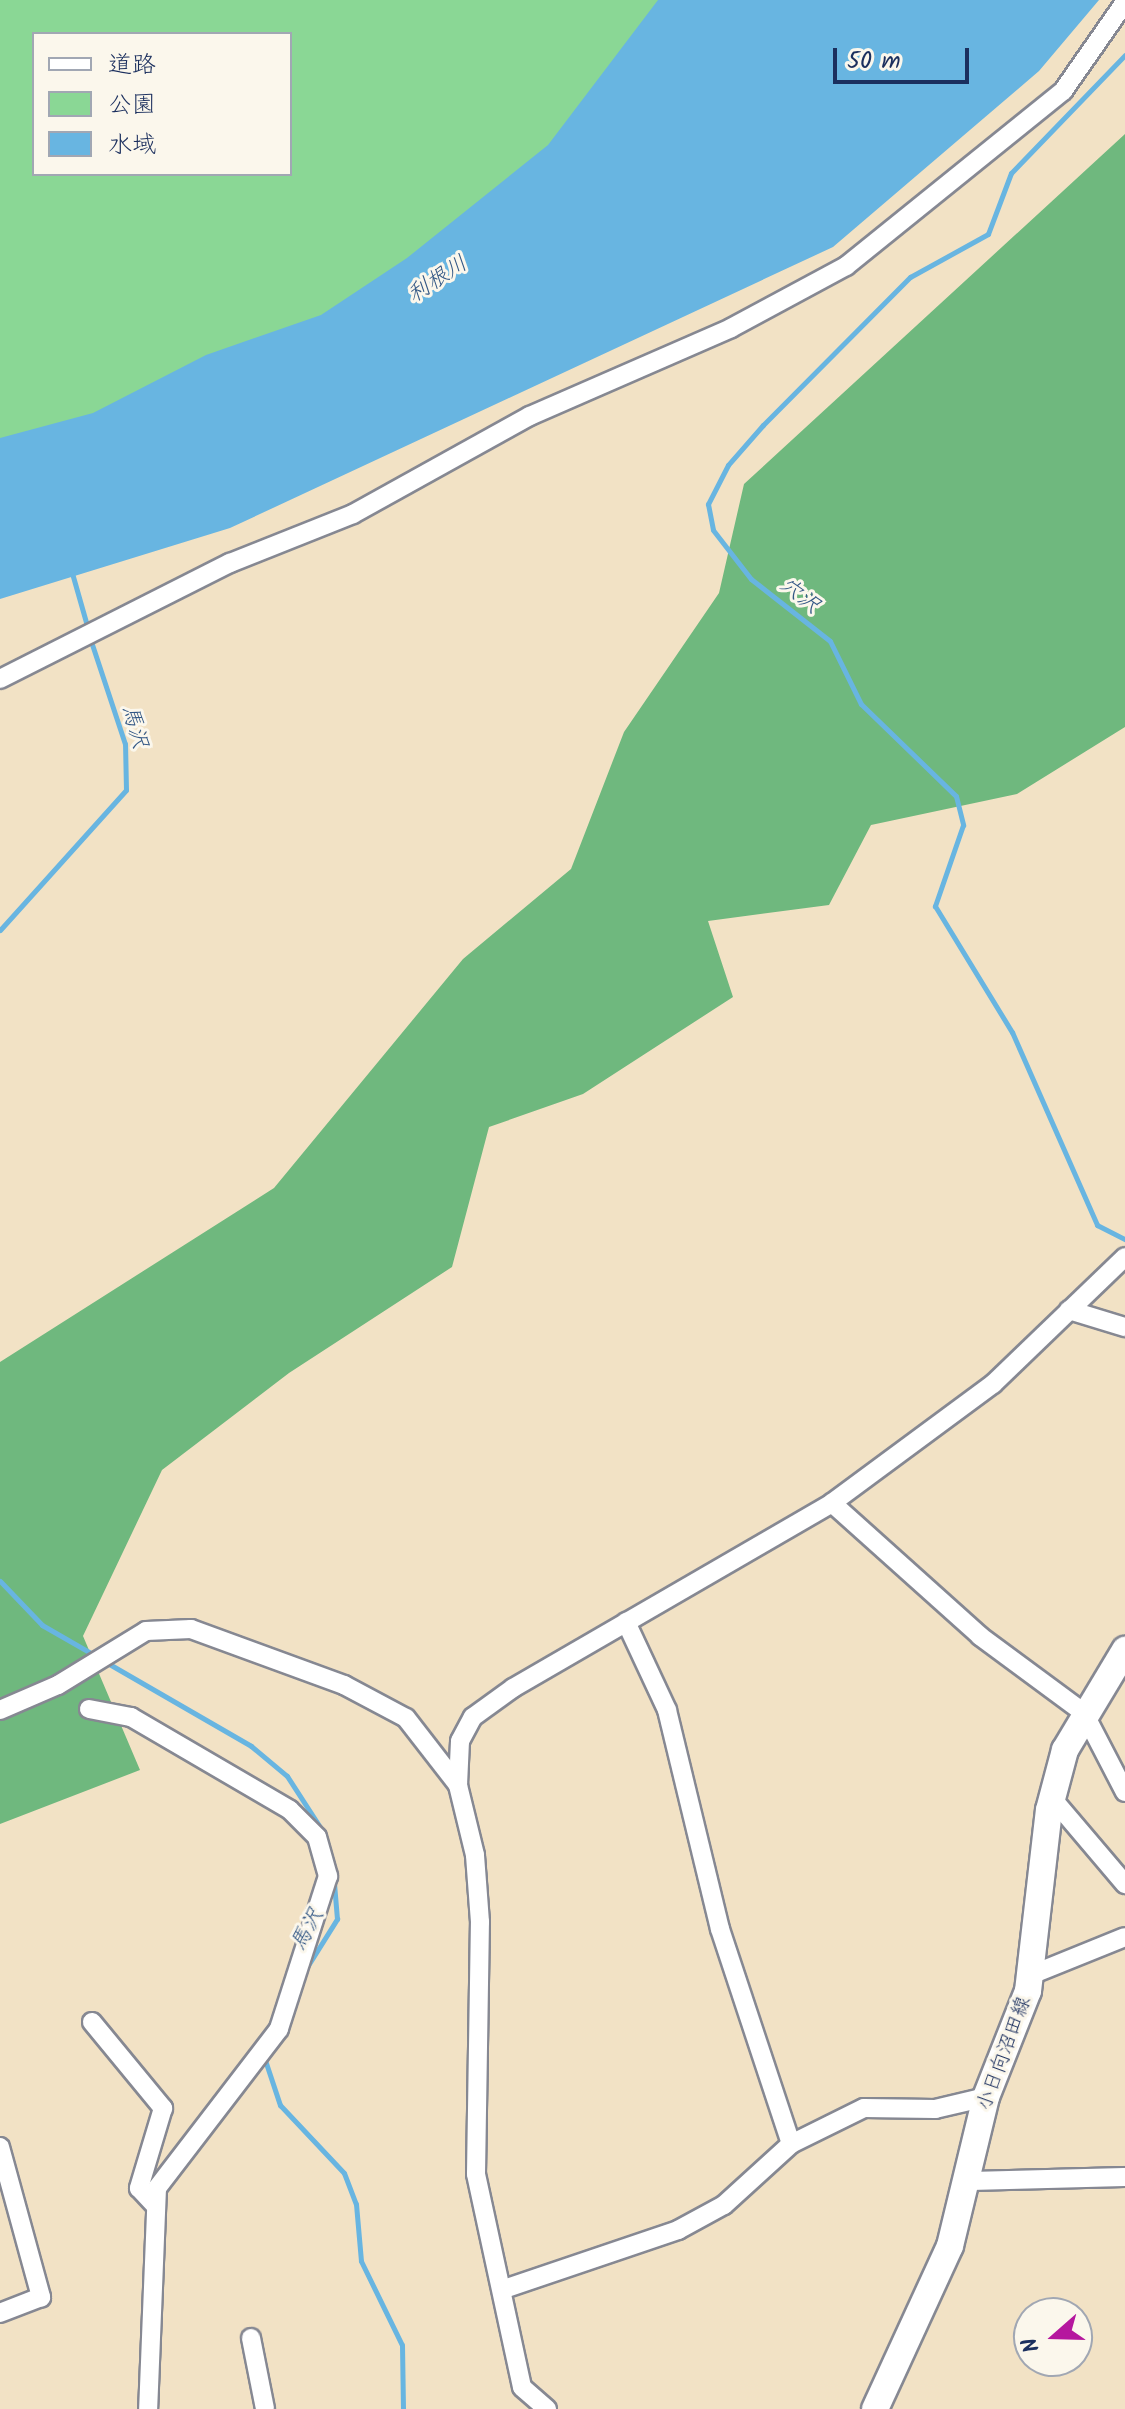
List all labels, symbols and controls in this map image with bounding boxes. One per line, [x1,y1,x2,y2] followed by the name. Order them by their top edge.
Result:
[32,32,292,176] legend
[837,32,973,82] scale bar
[847,42,901,81] text: 50 m
[108,46,156,85] text: 道路
[108,86,156,125] text: 公園
[108,126,156,165] text: 水域
[403,251,473,309] water label: 利根川
[774,572,824,620] water label: 穴沢
[115,702,153,752] water label: 馬沢
[286,1904,330,1956] water label: 馬沢
[973,1994,1037,2114] street label: 小日向沼田線
[1013,2297,1093,2377] north arrow
[1013,2332,1051,2357] text: N

